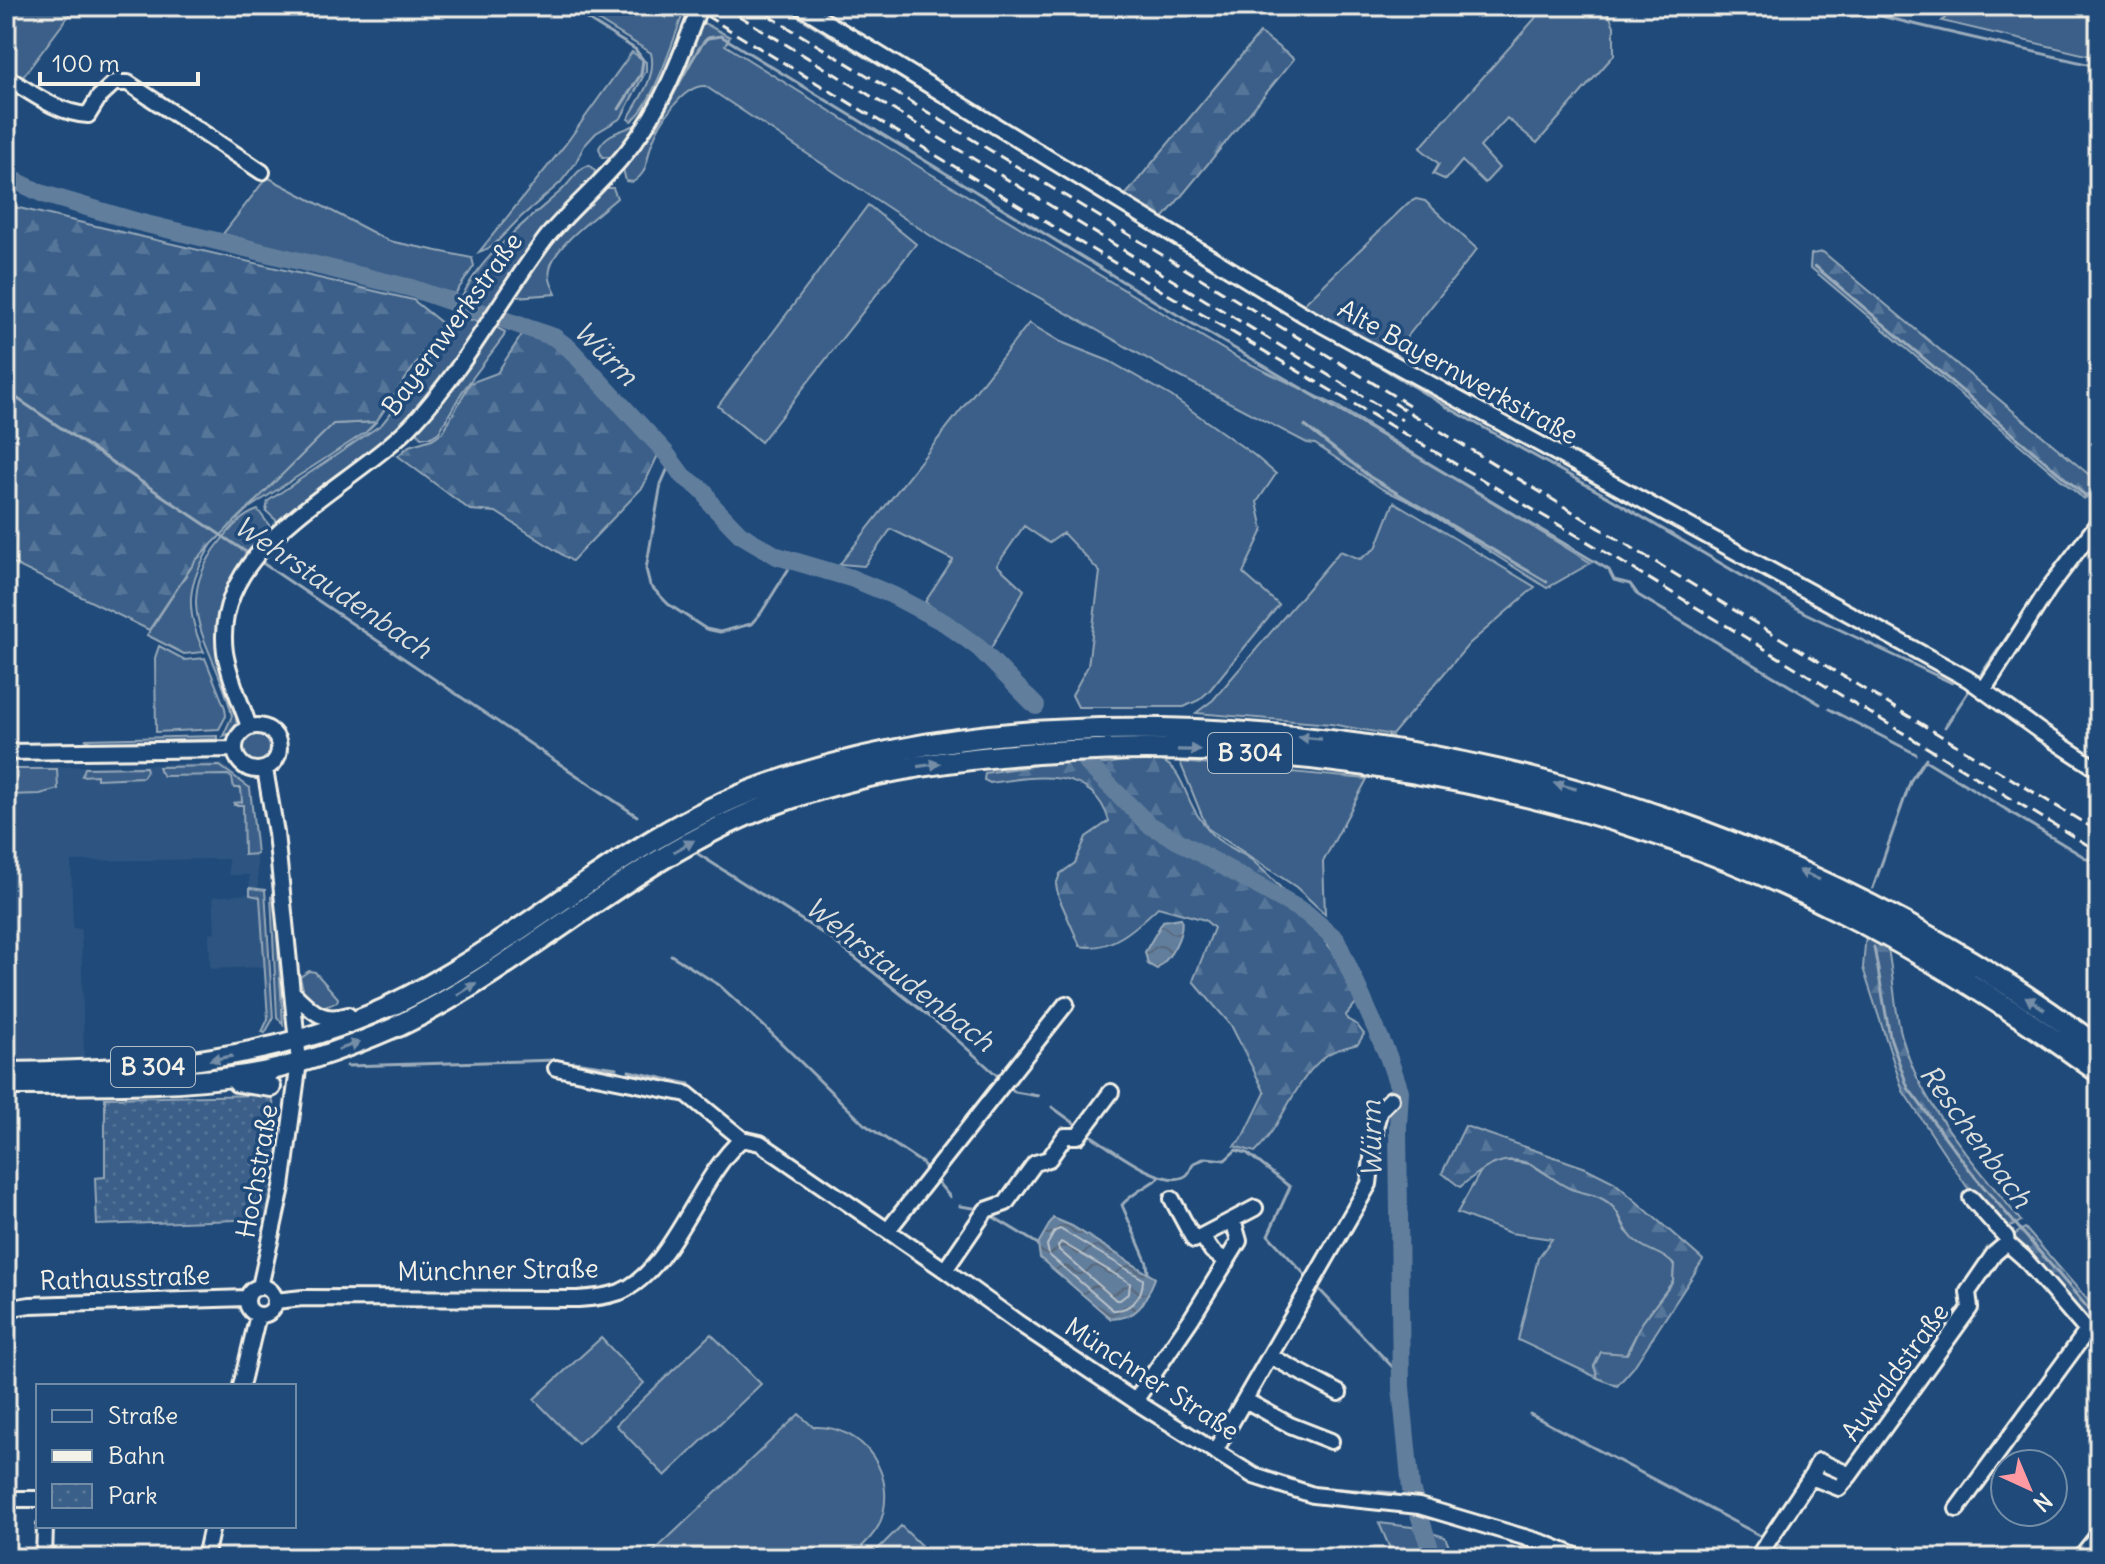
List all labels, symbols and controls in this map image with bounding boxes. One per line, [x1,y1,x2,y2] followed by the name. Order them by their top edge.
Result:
[40,36,198,86] scale bar
[52,48,120,78] text: 100 m
[374,226,529,422] street label: Bayernwerkstraße
[1332,292,1584,451] street label: Alte Bayernwerkstraße
[566,313,647,394] water label: Würm
[227,508,439,667] water label: Wehrstaudenbach
[1297,731,1322,744] one-way arrow
[1208,733,1292,773] road number: B 304
[1177,744,1202,756] one-way arrow
[917,758,942,771] one-way arrow
[1553,779,1577,792] one-way arrow
[673,839,695,853] one-way arrow
[1797,869,1821,882] one-way arrow
[798,889,1003,1060] water label: Wehrstaudenbach
[456,982,478,996] one-way arrow
[2024,997,2046,1011] one-way arrow
[337,1039,361,1051] one-way arrow
[111,1047,195,1087] road number: B 304
[208,1052,233,1064] one-way arrow
[1912,1057,2041,1215] water label: Reschenbach
[1352,1099,1390,1178] water label: Würm
[228,1101,285,1240] street label: Hochstraße
[397,1251,599,1288] street label: Münchner Straße
[39,1258,211,1297] street label: Rathausstraße
[1834,1296,1956,1447] street label: Auwaldstraße
[1059,1310,1246,1447] street label: Münchner Straße
[36,1384,296,1528] legend
[108,1400,178,1430] text: Straße
[108,1440,165,1470] text: Bahn
[1989,1448,2069,1528] north arrow
[108,1480,158,1510] text: Park
[2028,1487,2058,1518] text: N

